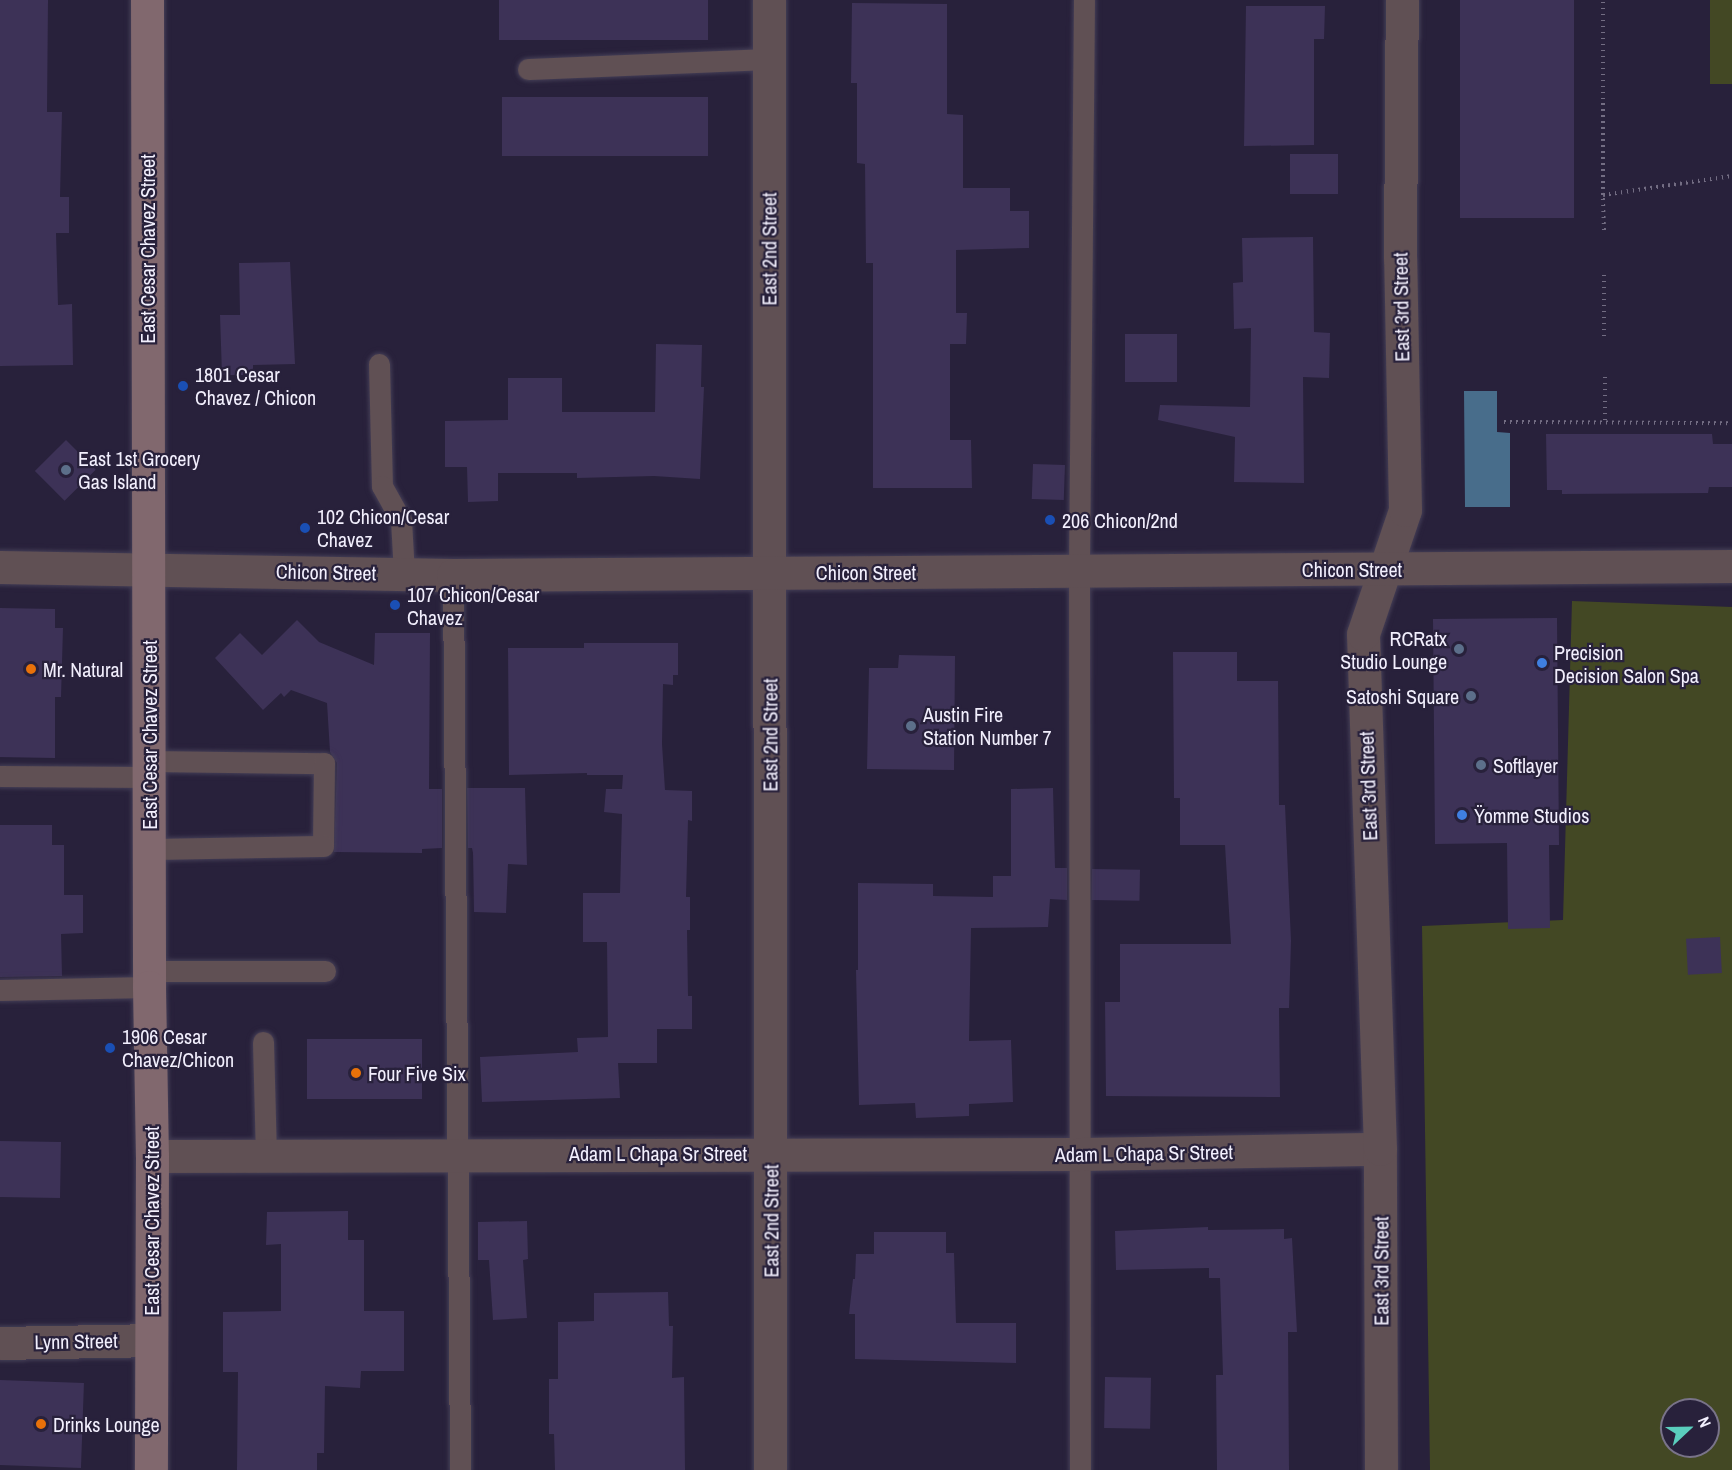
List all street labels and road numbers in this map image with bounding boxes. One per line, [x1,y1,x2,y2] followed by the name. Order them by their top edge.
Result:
[135,154,159,344] street label: East Cesar Chavez Street
[757,192,781,306] street label: East 2nd Street
[1388,252,1414,362] street label: East 3rd Street
[1302,557,1402,581] street label: Chicon Street
[276,559,376,585] street label: Chicon Street
[816,560,916,584] street label: Chicon Street
[137,640,161,830] street label: East Cesar Chavez Street
[758,678,782,792] street label: East 2nd Street
[1354,731,1382,841] street label: East 3rd Street
[139,1126,163,1316] street label: East Cesar Chavez Street
[1054,1139,1234,1167] street label: Adam L Chapa Sr Street
[569,1141,747,1165] street label: Adam L Chapa Sr Street
[759,1164,783,1278] street label: East 2nd Street
[1369,1216,1393,1326] street label: East 3rd Street
[34,1328,118,1354] street label: Lynn Street

